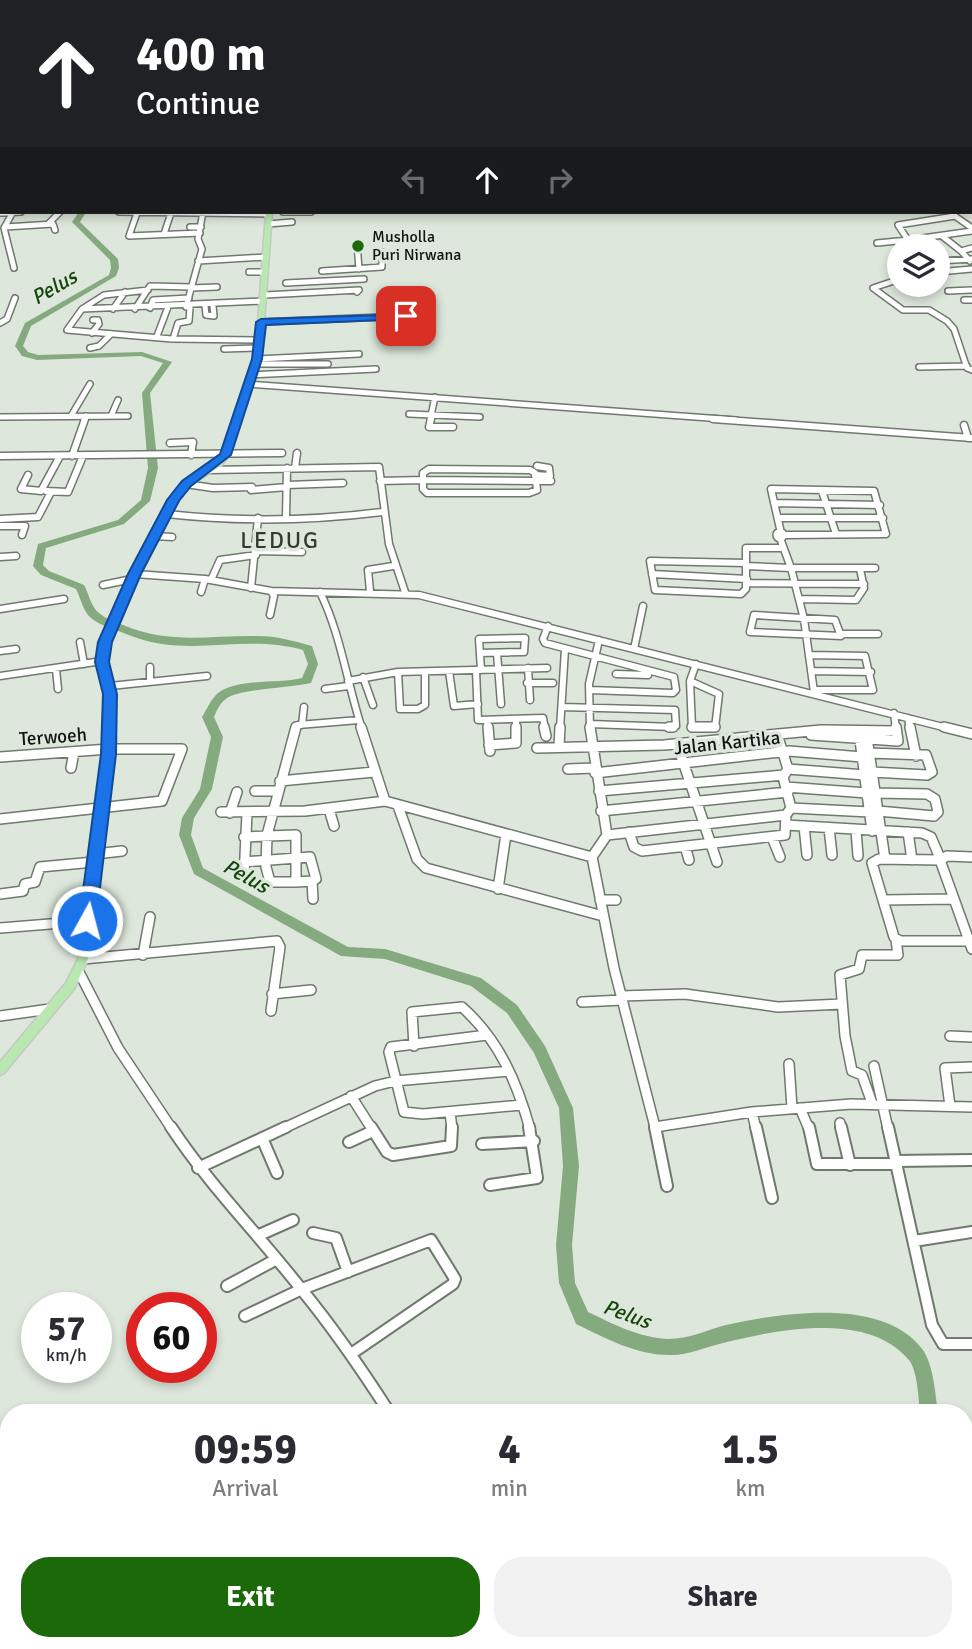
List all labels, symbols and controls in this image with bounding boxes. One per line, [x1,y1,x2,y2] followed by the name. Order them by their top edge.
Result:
[136,24,266,84] text: 400 m
[21,28,112,119] icon: ahead
[136,84,260,123] text: Continue
[395,161,433,199] icon: left
[468,161,506,199] icon: ahead
[541,161,579,199] icon: right
[372,227,461,265] place label: Musholla Puri Nirwana
[887,234,950,297] map controls
[887,234,950,297] button: layers
[350,238,366,254] marker: Musholla Puri Nirwana
[27,263,83,310] water label: Pelus
[376,286,436,346] pin
[387,297,425,335] icon: arrive
[240,526,320,555] district label: LEDUG
[18,723,88,751] street label: Terwoeh
[673,725,781,761] street label: Jalan Kartika
[219,853,275,900] water label: Pelus
[50,884,124,958] position arrow
[126,1292,217,1383] speed limit sign: 60
[600,1293,656,1335] water label: Pelus
[48,1307,85,1350] text: 57
[46,1344,87,1366] text: km/h
[194,1424,297,1475] text: 09:59
[498,1424,521,1475] text: 4
[722,1424,779,1475] text: 1.5
[212,1474,279,1503] text: Arrival
[491,1474,528,1503] text: min
[736,1474,765,1503] text: km
[21,1557,480,1637] button: Exit
[494,1557,952,1637] button: Share

